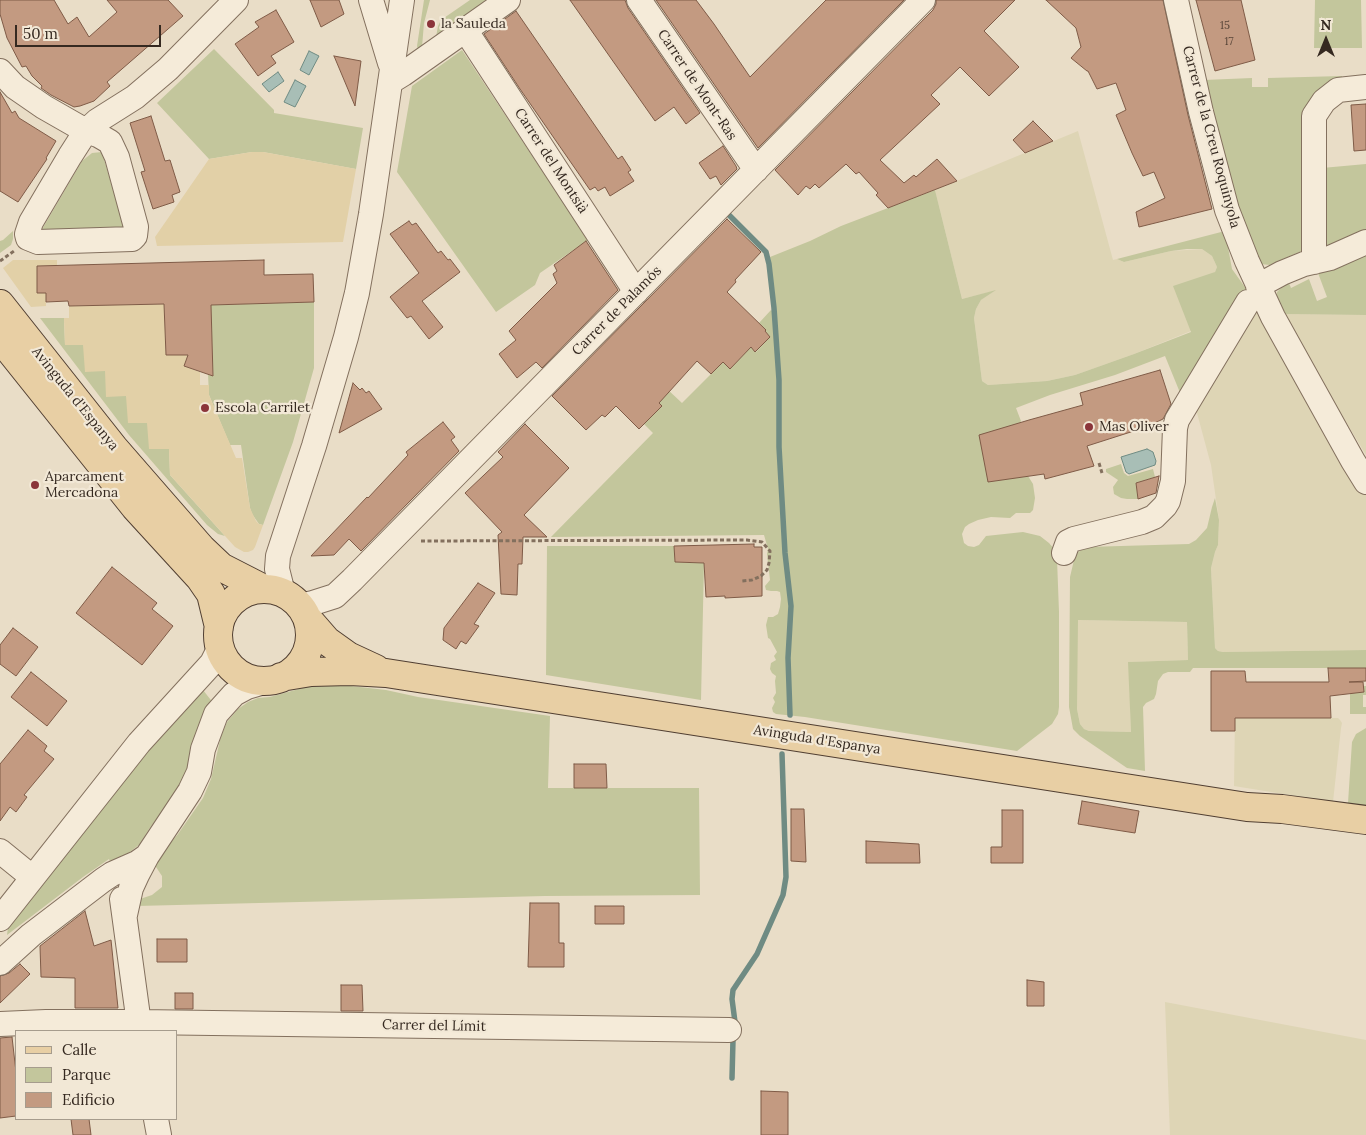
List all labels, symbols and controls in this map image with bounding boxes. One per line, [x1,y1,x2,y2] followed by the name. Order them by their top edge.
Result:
[18,15,164,47] scale bar
[1301,15,1351,65] north arrow
[441,16,506,32] place label: la Sauleda
[1321,16,1331,34] text: N
[425,18,437,30] marker: la Sauleda
[1220,19,1230,33] house number: 15
[23,24,58,43] text: 50 m
[654,26,740,144] street label: Carrer de Mont-Ras
[1224,35,1234,49] house number: 17
[1179,44,1243,230] street label: Carrer de la Creu Roquinyola
[511,105,591,217] street label: Carrer del Montsià
[569,263,665,359] street label: Carrer de Palamós
[28,344,122,454] street label: Avinguda d'Espanya
[215,400,310,416] place label: Escola Carrilet
[199,402,211,414] marker: Escola Carrilet
[1099,419,1169,435] place label: Mas Oliver
[1083,421,1095,433] marker: Mas Oliver
[45,469,124,502] place label: Aparcament Mercadona
[29,479,41,491] marker: Aparcament Mercadona
[752,722,882,758] street label: Avinguda d'Espanya
[382,1017,486,1035] street label: Carrer del Límit
[15,1030,178,1120] legend
[62,1040,97,1059] text: Calle
[62,1065,111,1084] text: Parque
[62,1090,115,1109] text: Edificio

